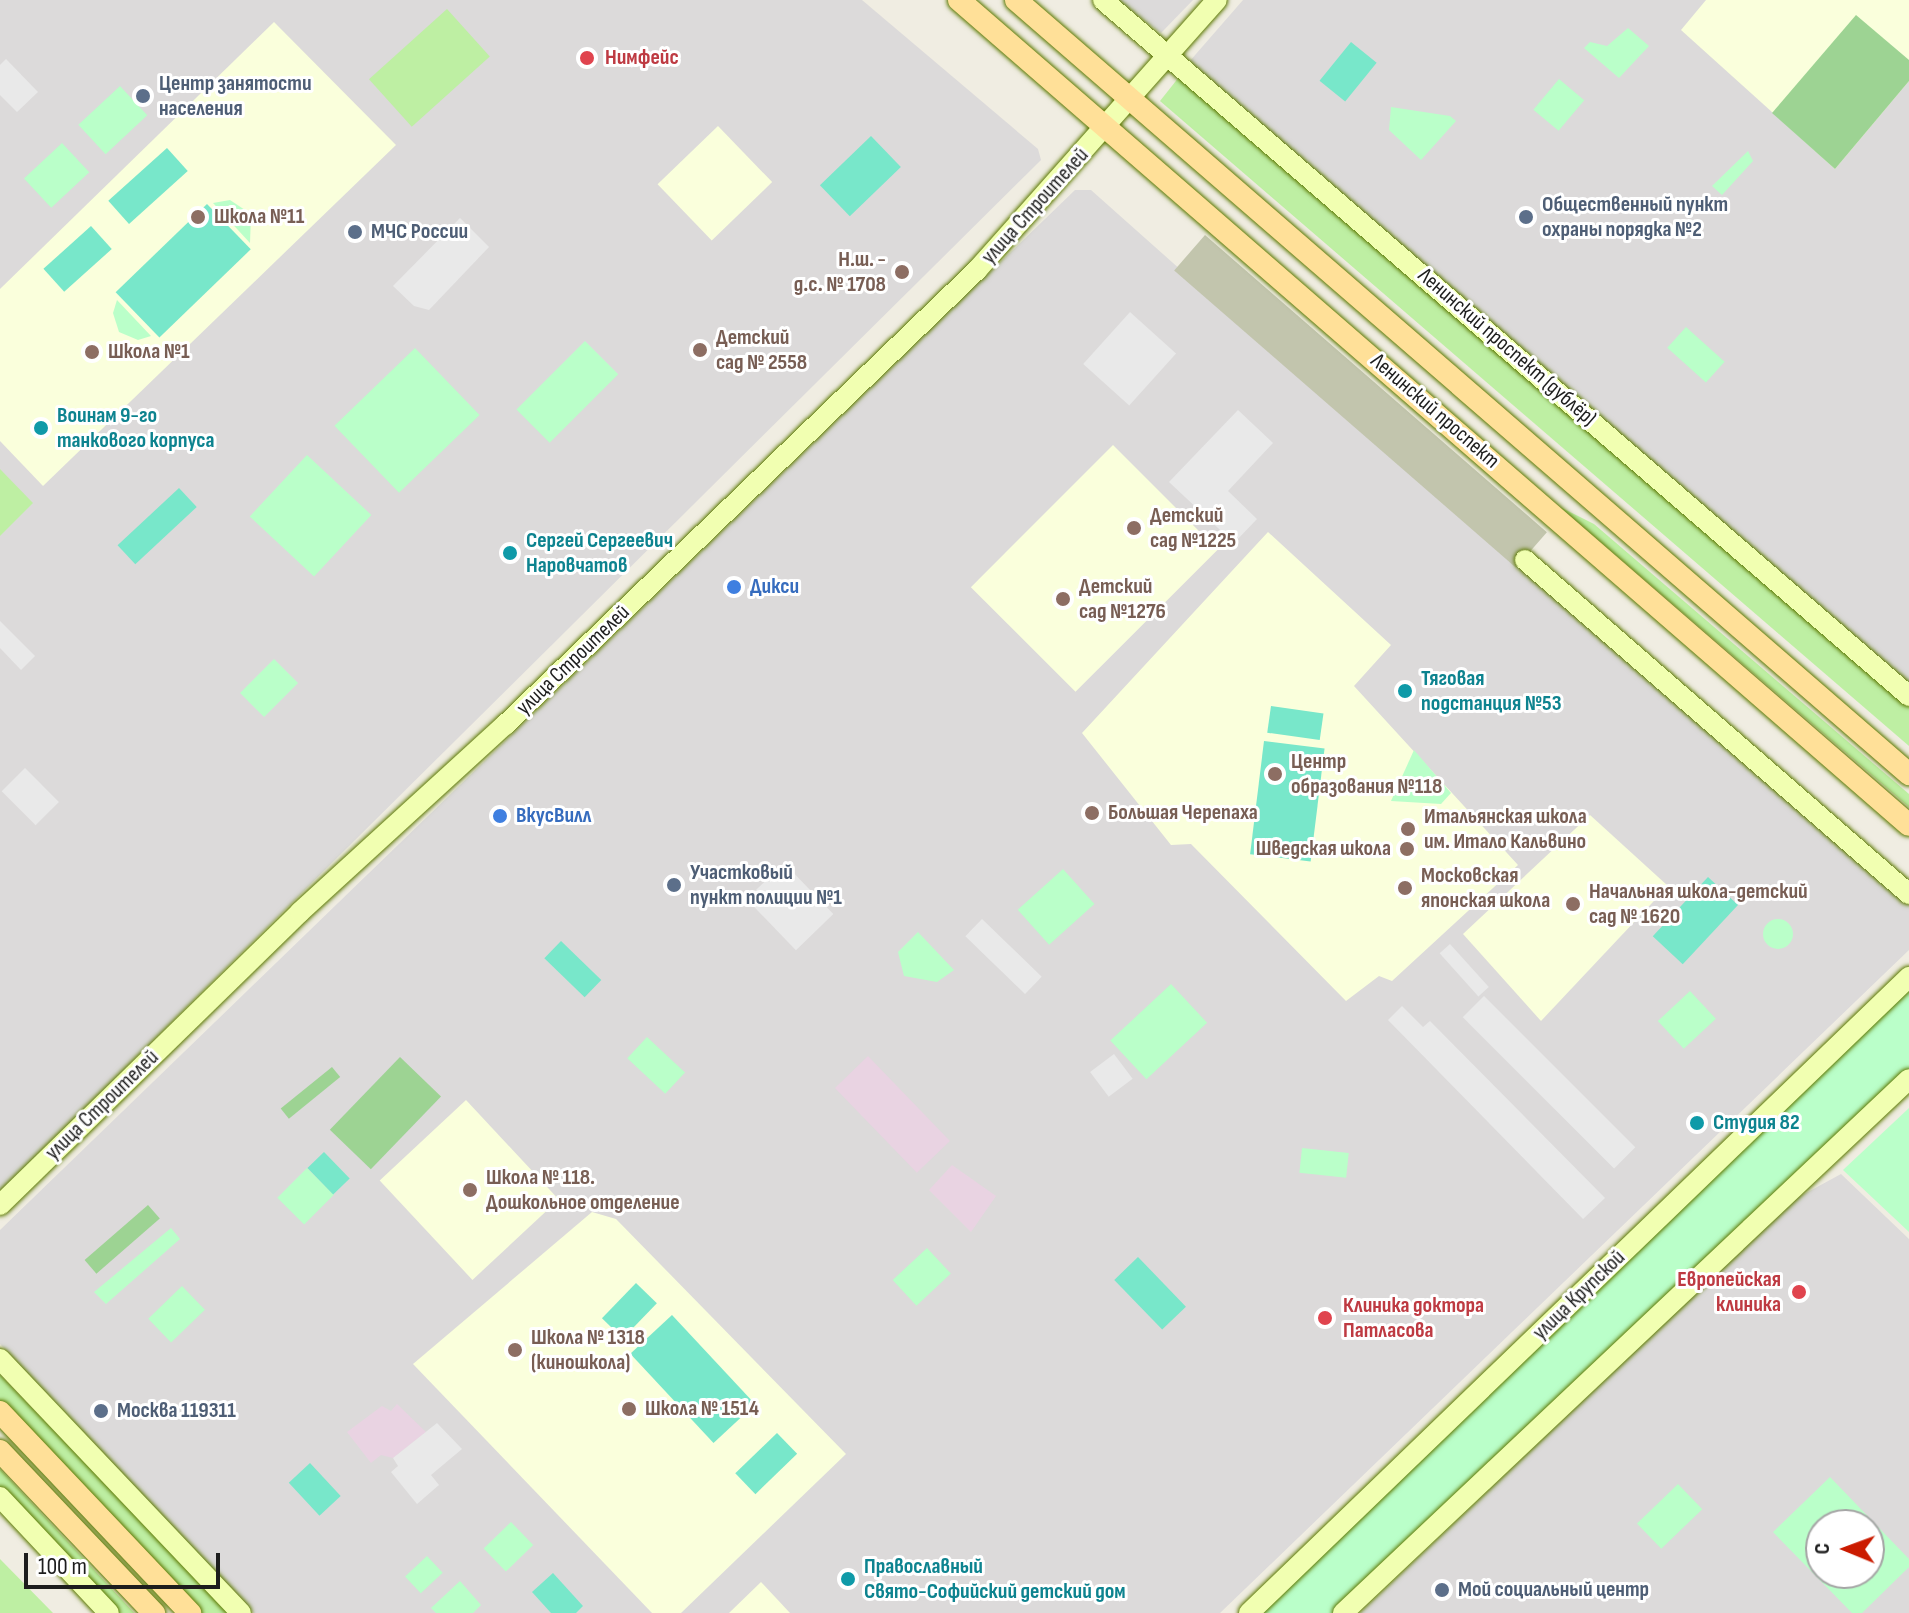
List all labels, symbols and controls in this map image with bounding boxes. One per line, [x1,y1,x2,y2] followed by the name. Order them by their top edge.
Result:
[605,45,679,71] place label: Нимфейс
[576,47,598,69] marker: Нимфейс
[159,70,312,122] place label: Центр занятости населения
[134,87,152,105] marker: Центр занятости населения
[976,142,1094,270] street label: улица Строителей
[1542,191,1728,242] place label: Общественный пункт охраны порядка №2
[214,204,304,230] place label: Школа №11
[189,208,207,226] marker: Школа №11
[1517,208,1535,226] marker: Общественный пункт охраны порядка №2
[371,219,468,245] place label: МЧС России
[346,223,364,241] marker: МЧС России
[794,246,886,298] place label: Н.ш. - д.с. № 1708
[1413,262,1601,432] street label: Ленинский проспект (дублёр)
[893,263,911,281] marker: Н.ш. - д.с. № 1708
[716,324,807,376] place label: Детский сад № 2558
[108,339,190,365] place label: Школа №1
[691,341,709,359] marker: Детский сад № 2558
[83,343,101,361] marker: Школа №1
[1365,348,1505,474] street label: Ленинский проспект
[57,402,214,454] place label: Воинам 9-го танкового корпуса
[32,419,50,437] marker: Воинам 9-го танкового корпуса
[1150,502,1236,554] place label: Детский сад №1225
[1125,519,1143,537] marker: Детский сад №1225
[526,527,673,578] place label: Сергей Сергеевич Наровчатов
[501,544,519,562] marker: Сергей Сергеевич Наровчатов
[1079,573,1166,624] place label: Детский сад №1276
[750,574,799,600] place label: Дикси
[725,578,743,596] marker: Дикси
[1054,590,1072,608] marker: Детский сад №1276
[511,599,635,721] street label: улица Строителей
[1421,665,1562,716] place label: Тяговая подстанция №53
[1396,682,1414,700] marker: Тяговая подстанция №53
[1291,748,1442,800] place label: Центр образования №118
[1266,765,1284,783] marker: Центр образования №118
[1108,800,1258,826] place label: Большая Черепаха
[516,803,592,829] place label: ВкусВилл
[1424,803,1587,854] place label: Итальянская школа им. Итало Кальвино
[1083,804,1101,822] marker: Большая Черепаха
[491,807,509,825] marker: ВкусВилл
[1399,820,1417,838] marker: Итальянская школа им. Итало Кальвино
[1256,836,1391,862] place label: Шведская школа
[1398,840,1416,858] marker: Шведская школа
[690,859,842,910] place label: Участковый пункт полиции №1
[1421,862,1550,914] place label: Московская японская школа
[665,876,683,894] marker: Участковый пункт полиции №1
[1589,878,1808,930] place label: Начальная школа-детский сад № 1620
[1396,879,1414,897] marker: Московская японская школа
[1564,895,1582,913] marker: Начальная школа-детский сад № 1620
[40,1044,164,1166] street label: улица Строителей
[1713,1110,1800,1136] place label: Студия 82
[1688,1114,1706,1132] marker: Студия 82
[486,1164,680,1216] place label: Школа № 118. Дошкольное отделение
[461,1181,479,1199] marker: Школа № 118. Дошкольное отделение
[1527,1244,1631,1346] street label: улица Крупской
[1677,1266,1781,1318] place label: Европейская клиника
[1788,1281,1810,1303] marker: Европейская клиника
[1343,1292,1484,1344] place label: Клиника доктора Патласова
[1314,1307,1336,1329] marker: Клиника доктора Патласова
[531,1324,645,1376] place label: Школа № 1318 (киношкола)
[506,1341,524,1359] marker: Школа № 1318 (киношкола)
[645,1396,759,1422] place label: Школа № 1514
[117,1398,236,1424] place label: Москва 119311
[620,1400,638,1418] marker: Школа № 1514
[92,1402,110,1420] marker: Москва 119311
[1805,1509,1885,1589] north arrow
[28,1537,224,1587] scale bar
[1809,1543,1836,1554] text: С
[38,1552,87,1581] text: 100 m
[864,1553,1126,1604] place label: Православный Свято-Софийский детский дом
[839,1570,857,1588] marker: Православный Свято-Софийский детский дом
[1458,1577,1649,1603] place label: Мой социальный центр
[1433,1581,1451,1599] marker: Мой социальный центр

